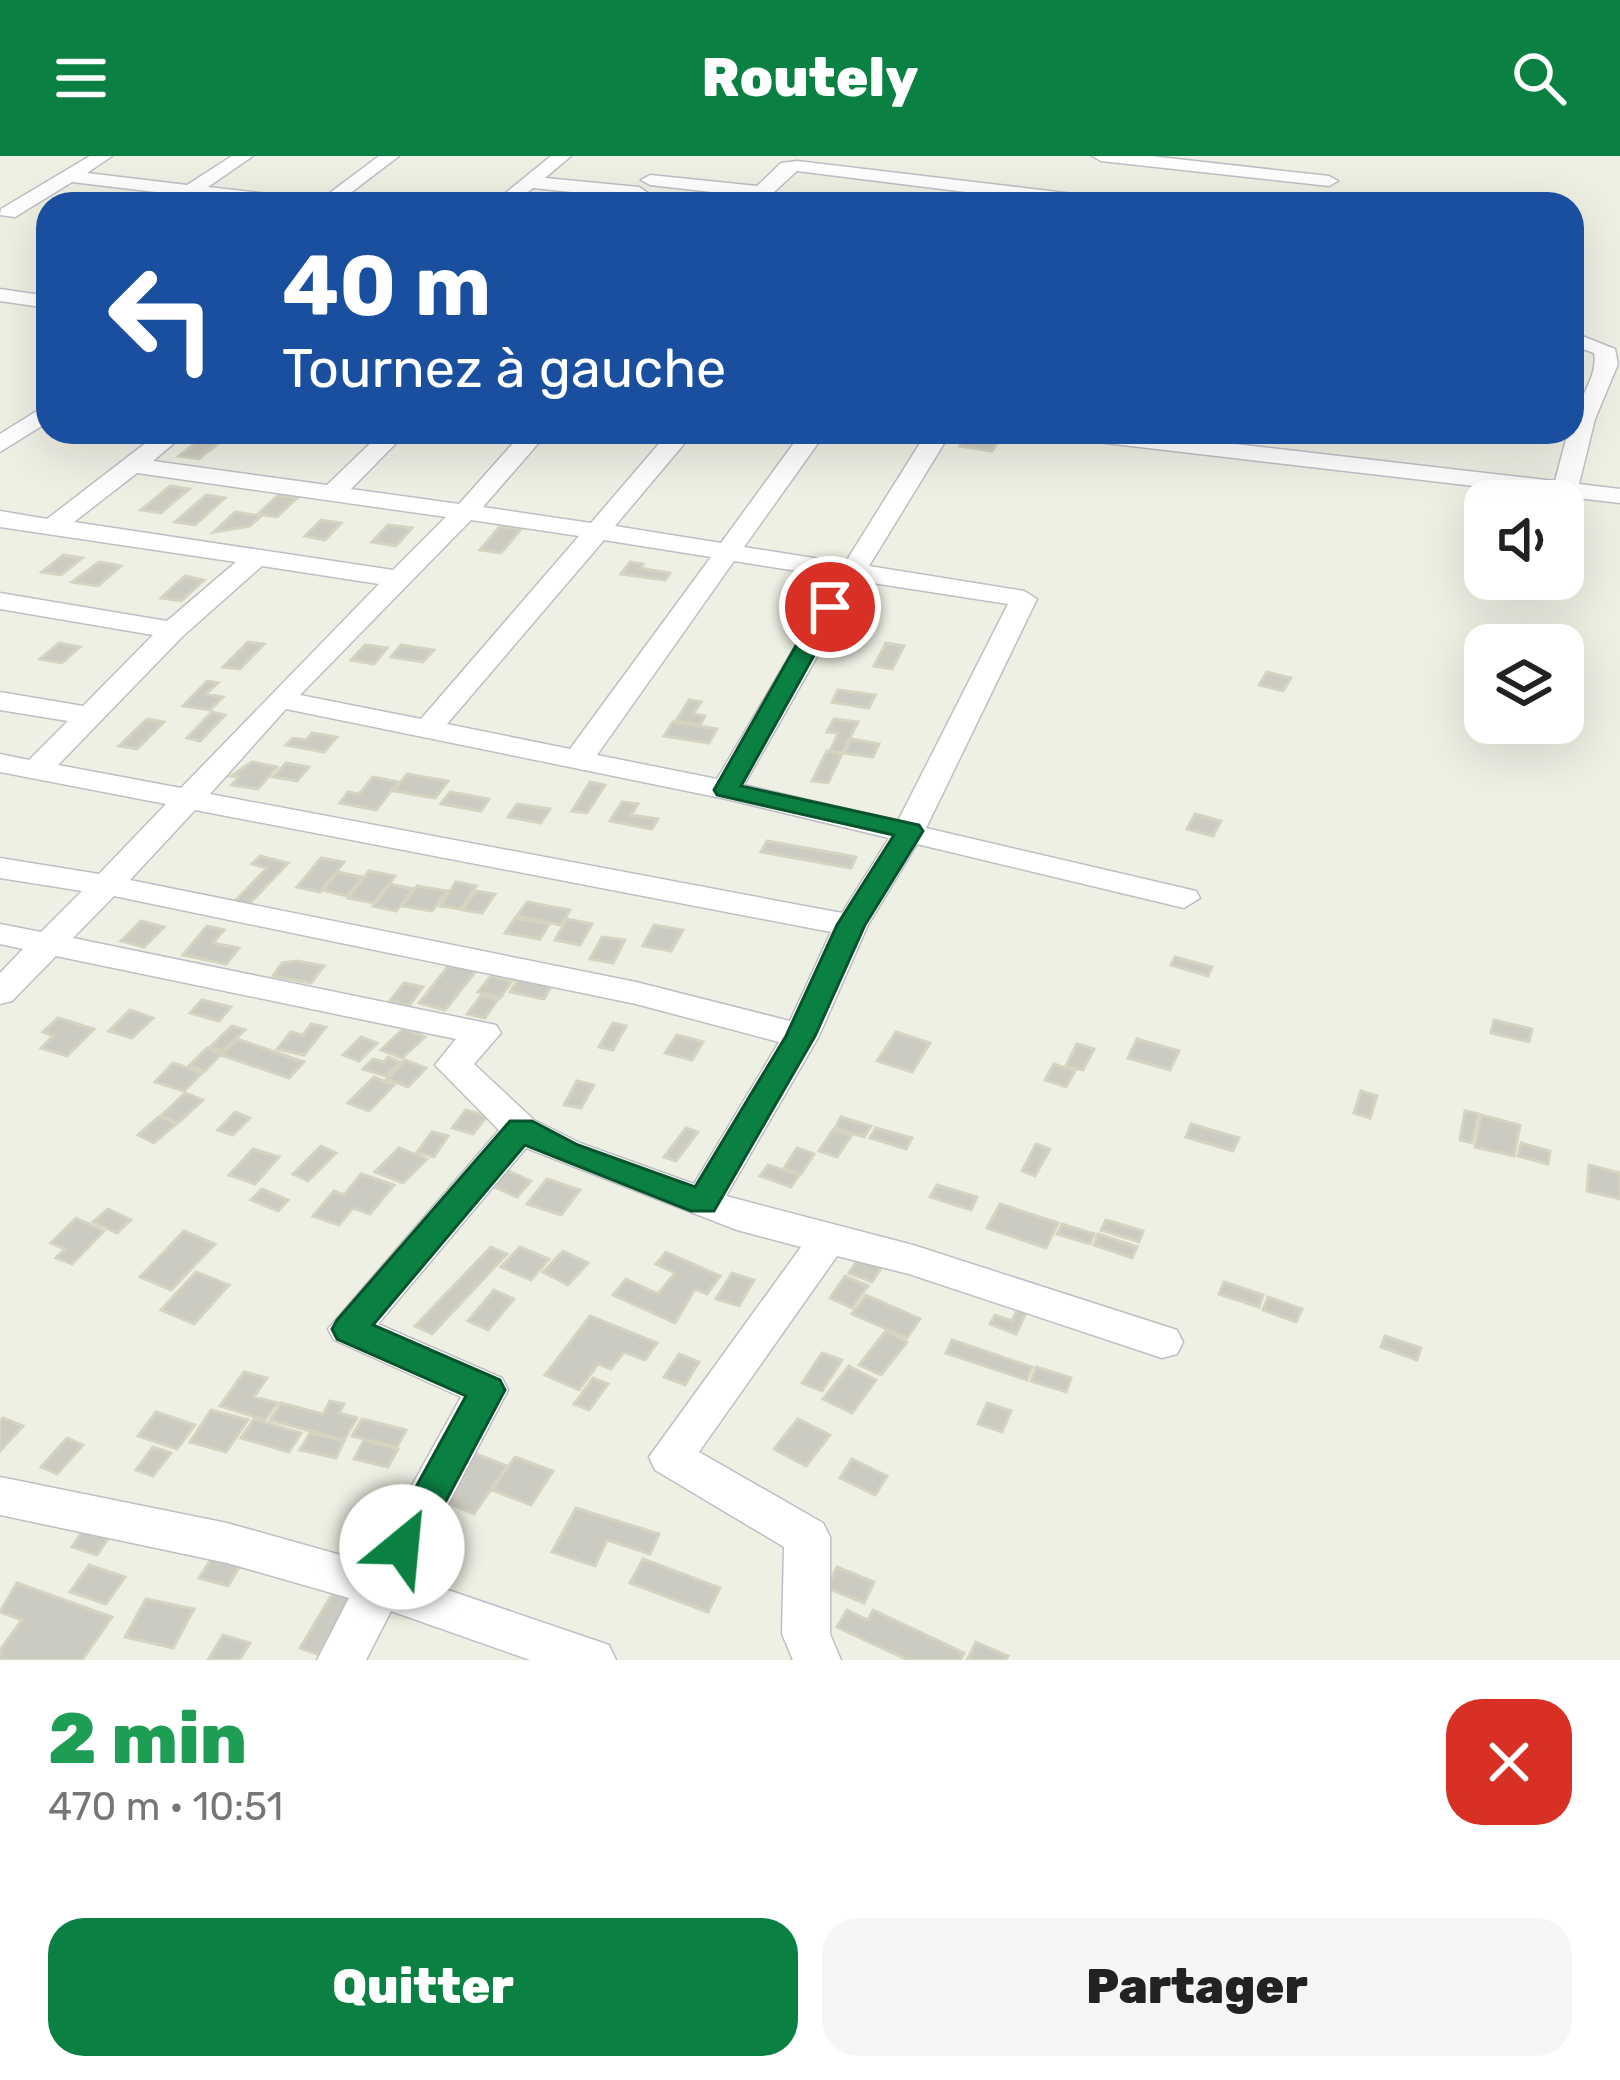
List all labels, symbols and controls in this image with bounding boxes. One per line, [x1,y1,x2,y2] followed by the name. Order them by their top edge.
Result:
[48,45,114,111] icon: menu
[1506,45,1572,111] icon: search
[702,46,918,110] text: Routely
[282,236,491,336] text: 40 m
[84,240,240,396] icon: left
[282,337,726,401] text: Tournez à gauche
[1464,480,1584,744] map controls
[1464,480,1584,600] button: sound
[779,556,881,658] pin
[797,574,863,640] icon: arrive
[1464,624,1584,744] button: layers
[339,1484,465,1610] position arrow
[48,1696,247,1781] text: 2 min
[1446,1699,1572,1825] button: close
[48,1784,283,1830] text: 470 m · 10:51
[48,1918,798,2056] button: Quitter
[822,1918,1572,2056] button: Partager

